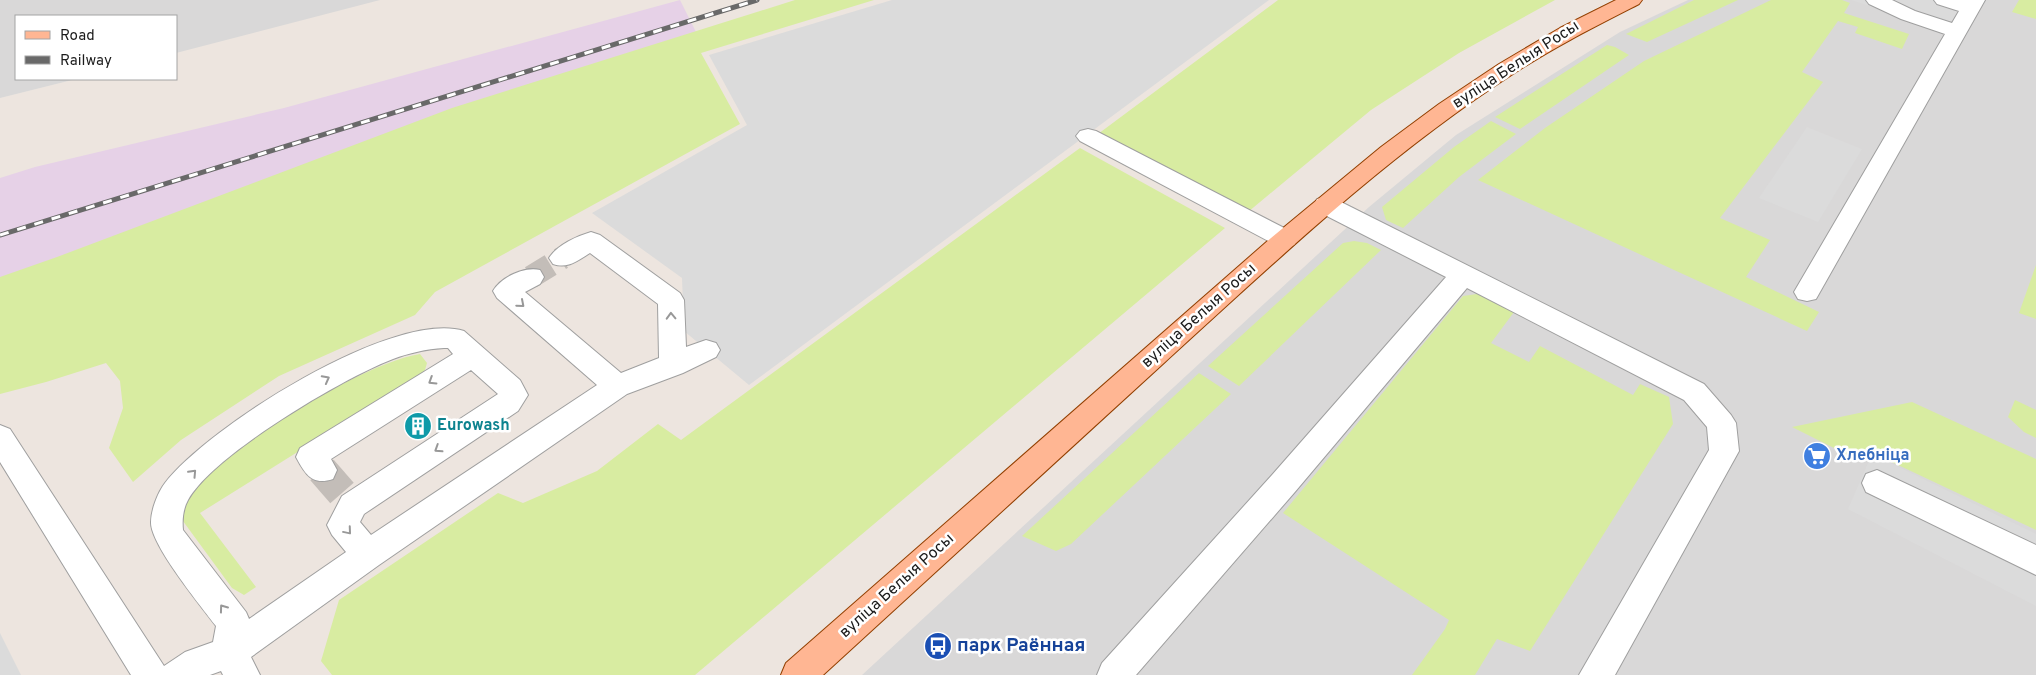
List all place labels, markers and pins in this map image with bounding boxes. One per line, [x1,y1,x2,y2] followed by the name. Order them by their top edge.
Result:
[403,411,433,441] building icon: Eurowash
[437,416,510,436] place label: Eurowash
[1802,441,1832,471] supermarket icon: Хлебніца
[1836,446,1909,466] place label: Хлебніца
[923,631,953,661] bus stop icon: парк Раённая
[957,634,1085,658] place label: парк Раённая

